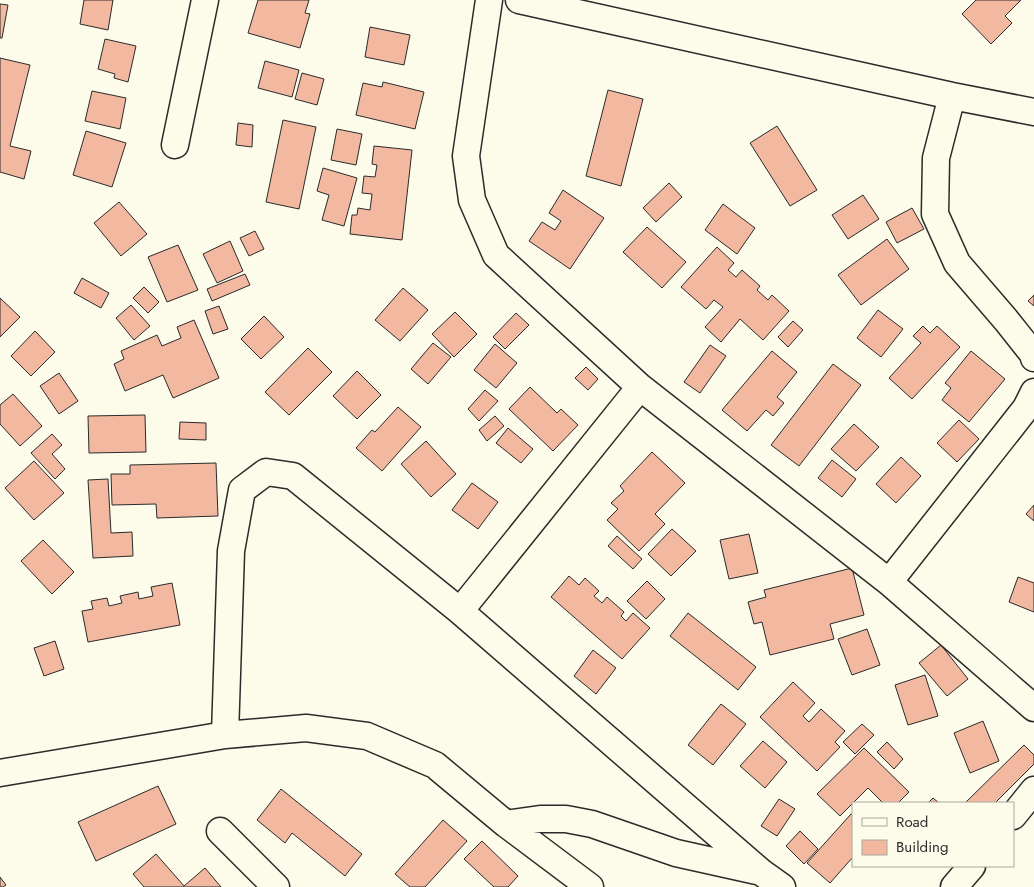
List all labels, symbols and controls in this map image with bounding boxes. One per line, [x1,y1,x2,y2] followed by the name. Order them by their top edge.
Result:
[852,802,1014,867] legend
[896,811,928,833] text: Road
[896,836,948,858] text: Building

